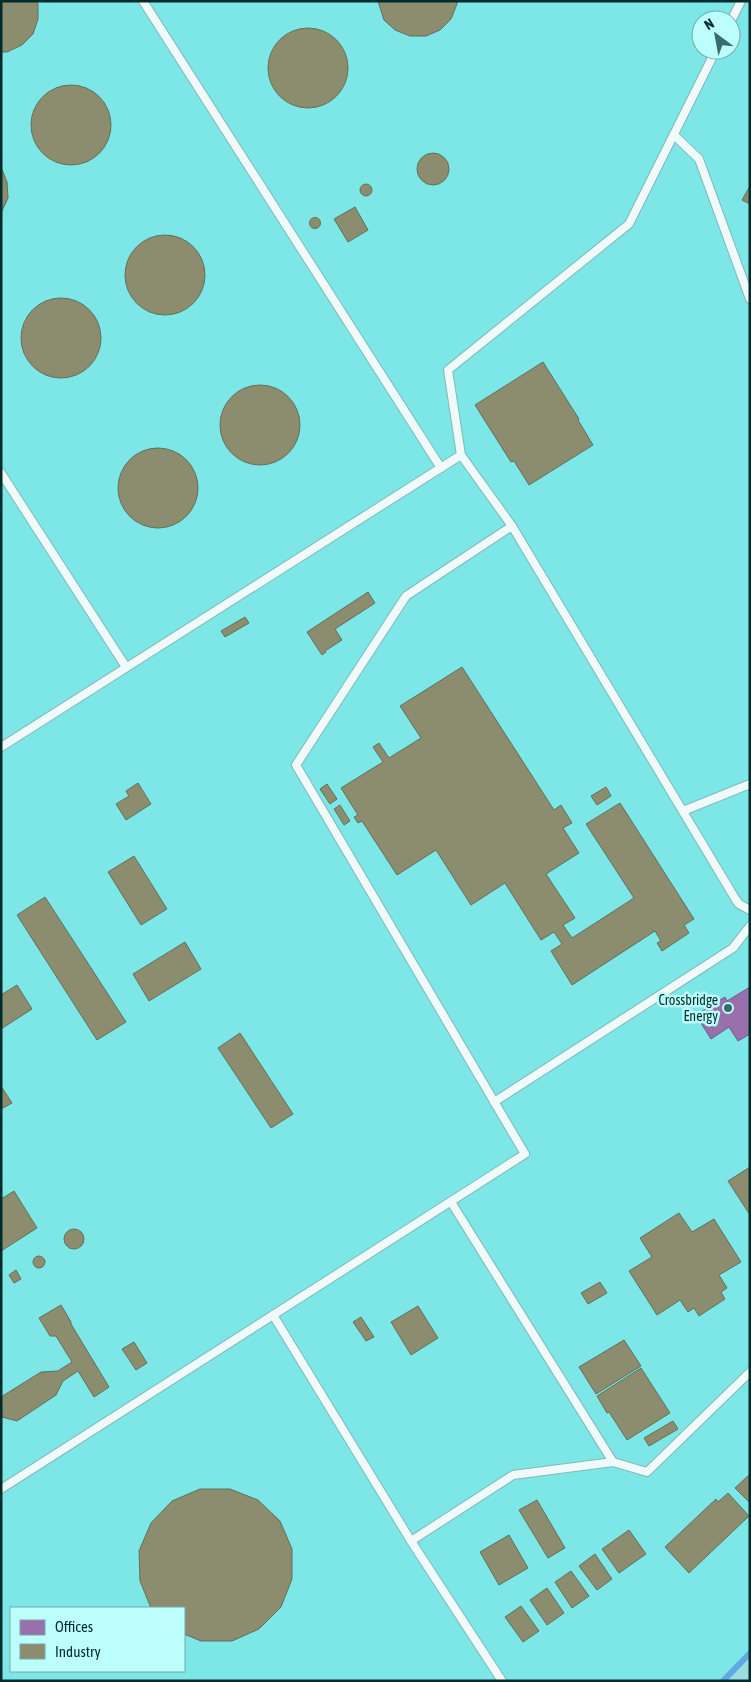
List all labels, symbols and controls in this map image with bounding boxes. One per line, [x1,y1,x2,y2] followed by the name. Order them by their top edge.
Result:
[691,10,741,60] north arrow
[701,15,717,33] text: N
[658,992,718,1024] place label: Crossbridge Energy
[722,1002,734,1014] marker: Crossbridge Energy
[10,1607,185,1672] legend
[55,1618,93,1635] text: Offices
[55,1643,101,1660] text: Industry

